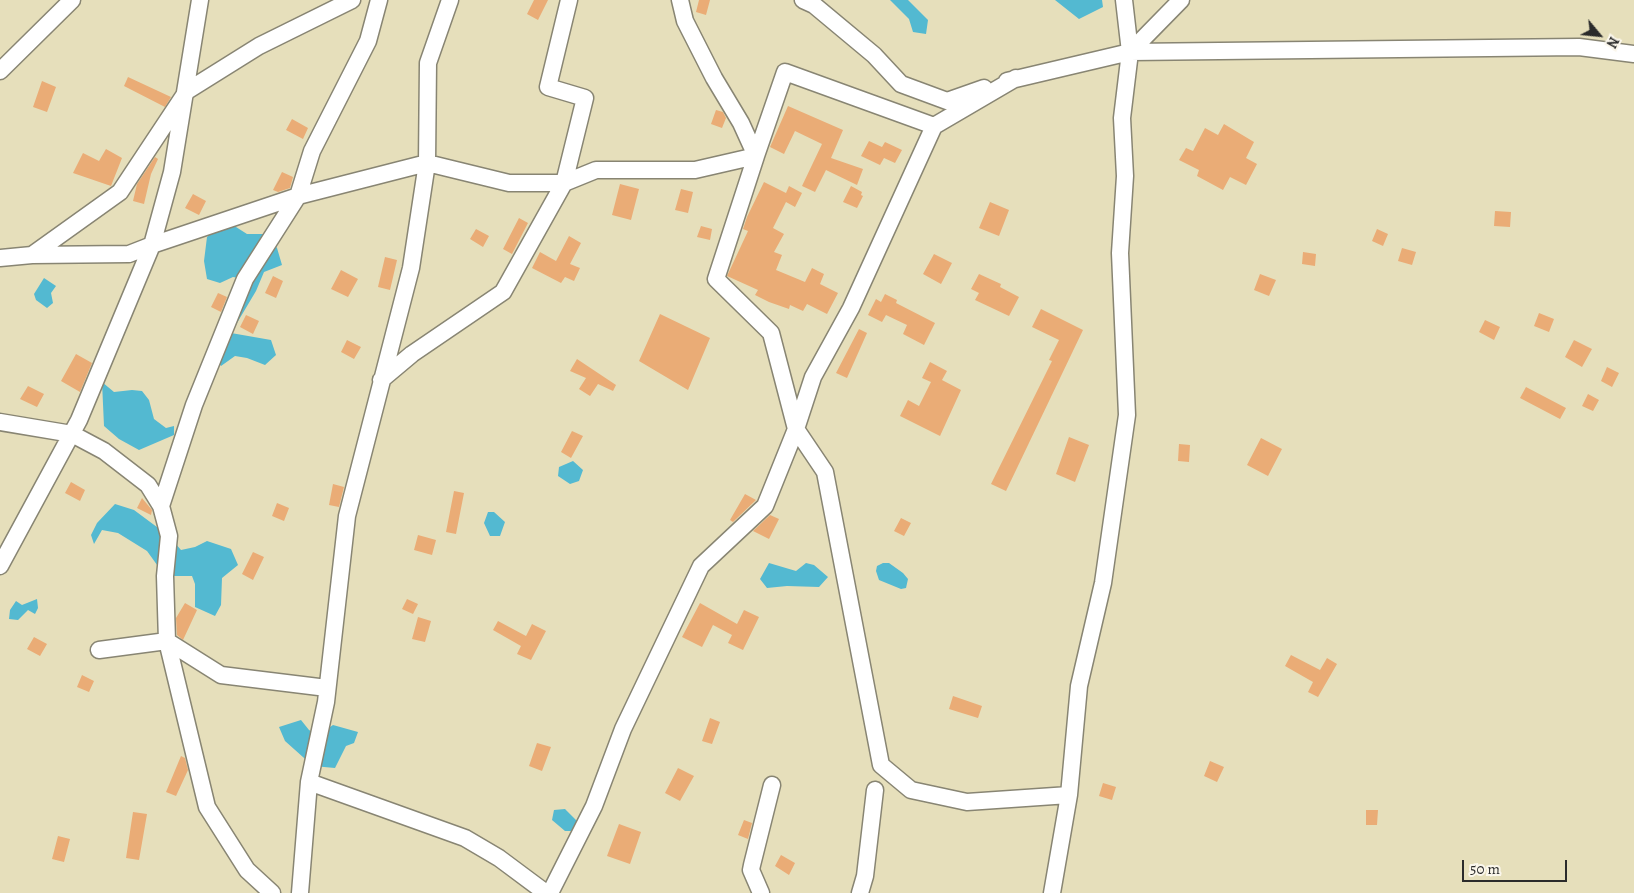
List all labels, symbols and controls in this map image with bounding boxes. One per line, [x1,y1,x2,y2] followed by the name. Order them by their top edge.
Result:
[1574,10,1624,60] north arrow
[1602,33,1623,51] text: N
[1464,850,1569,882] scale bar
[1470,859,1500,879] text: 50 m

